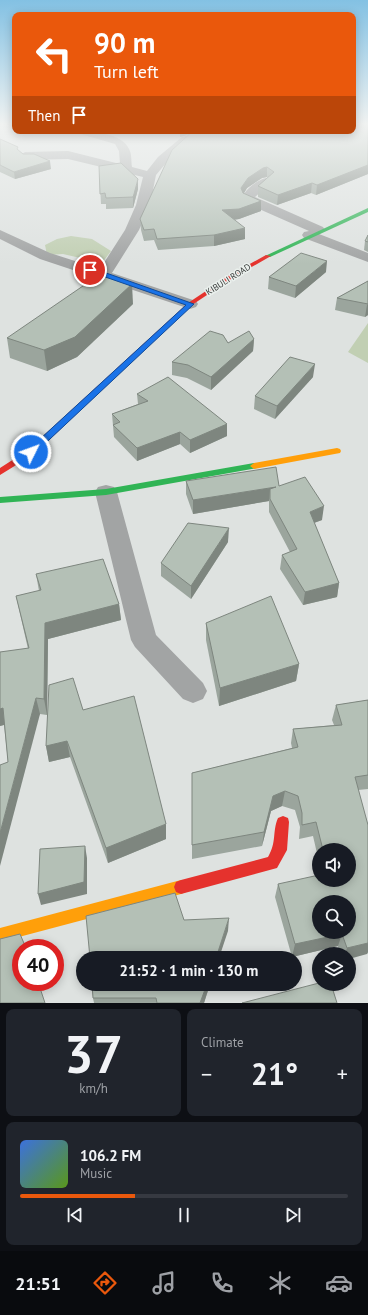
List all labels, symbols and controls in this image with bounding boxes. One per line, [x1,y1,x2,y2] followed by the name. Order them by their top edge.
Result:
[94,24,155,61] text: 90 m
[28,28,80,80] icon: left
[94,60,159,83] text: Turn left
[68,104,90,126] icon: arrive
[28,106,60,125] text: Then
[73,253,107,287] pin
[79,259,101,281] icon: arrive
[203,261,253,297] street label: KIBULI ROAD
[10.0,431,52.0,473] position arrow
[312,843,356,991] map controls
[312,843,356,887] button: sound
[312,895,356,939] button: search
[12,939,64,991] speed limit sign: 40
[312,947,356,991] button: layers
[120,961,258,980] text: 21:52 · 1 min · 130 m
[64,1020,123,1087] text: 37
[201,1034,244,1051] text: Climate
[251,1054,298,1093] text: 21°
[201,1060,212,1088] text: −
[337,1060,348,1088] text: +
[79,1080,108,1097] text: km/h
[80,1146,141,1165] text: 106.2 FM
[80,1165,112,1182] text: Music
[64,1204,86,1226] icon: previous
[173,1204,195,1226] icon: pause
[282,1204,304,1226] icon: next
[91,1269,119,1297] icon: directions
[150,1269,178,1297] icon: music
[208,1269,236,1297] icon: phone
[266,1269,294,1297] icon: climate
[325,1269,353,1297] icon: car
[15,1272,61,1295] text: 21:51

